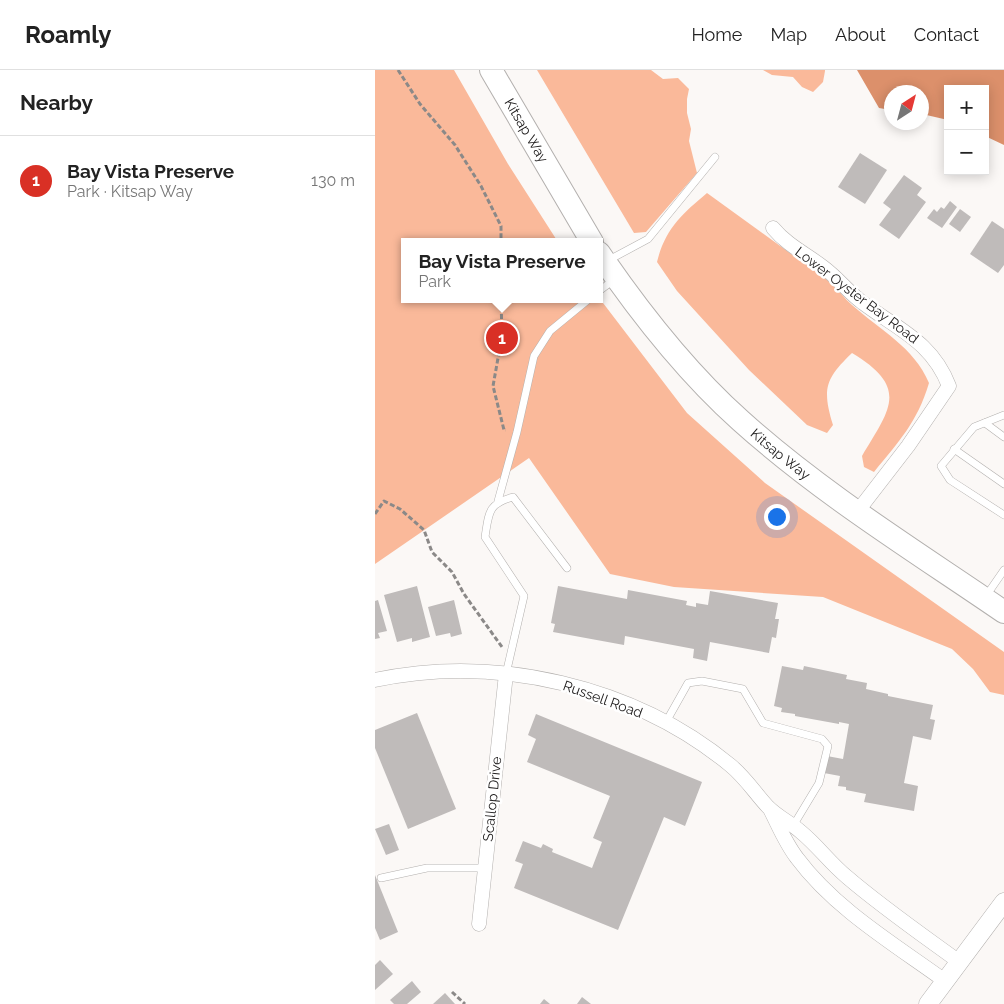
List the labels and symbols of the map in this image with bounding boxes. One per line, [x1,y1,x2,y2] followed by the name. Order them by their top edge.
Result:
[884,85,929,130] north arrow
[501,95,552,166] street label: Kitsap Way
[792,243,922,347] street label: Lower Oyster Bay Road
[486,319,518,357] pin: 1
[747,425,814,483] street label: Kitsap Way
[764,504,790,530] your location
[561,677,645,721] street label: Russell Road
[480,756,504,842] street label: Scallop Drive

